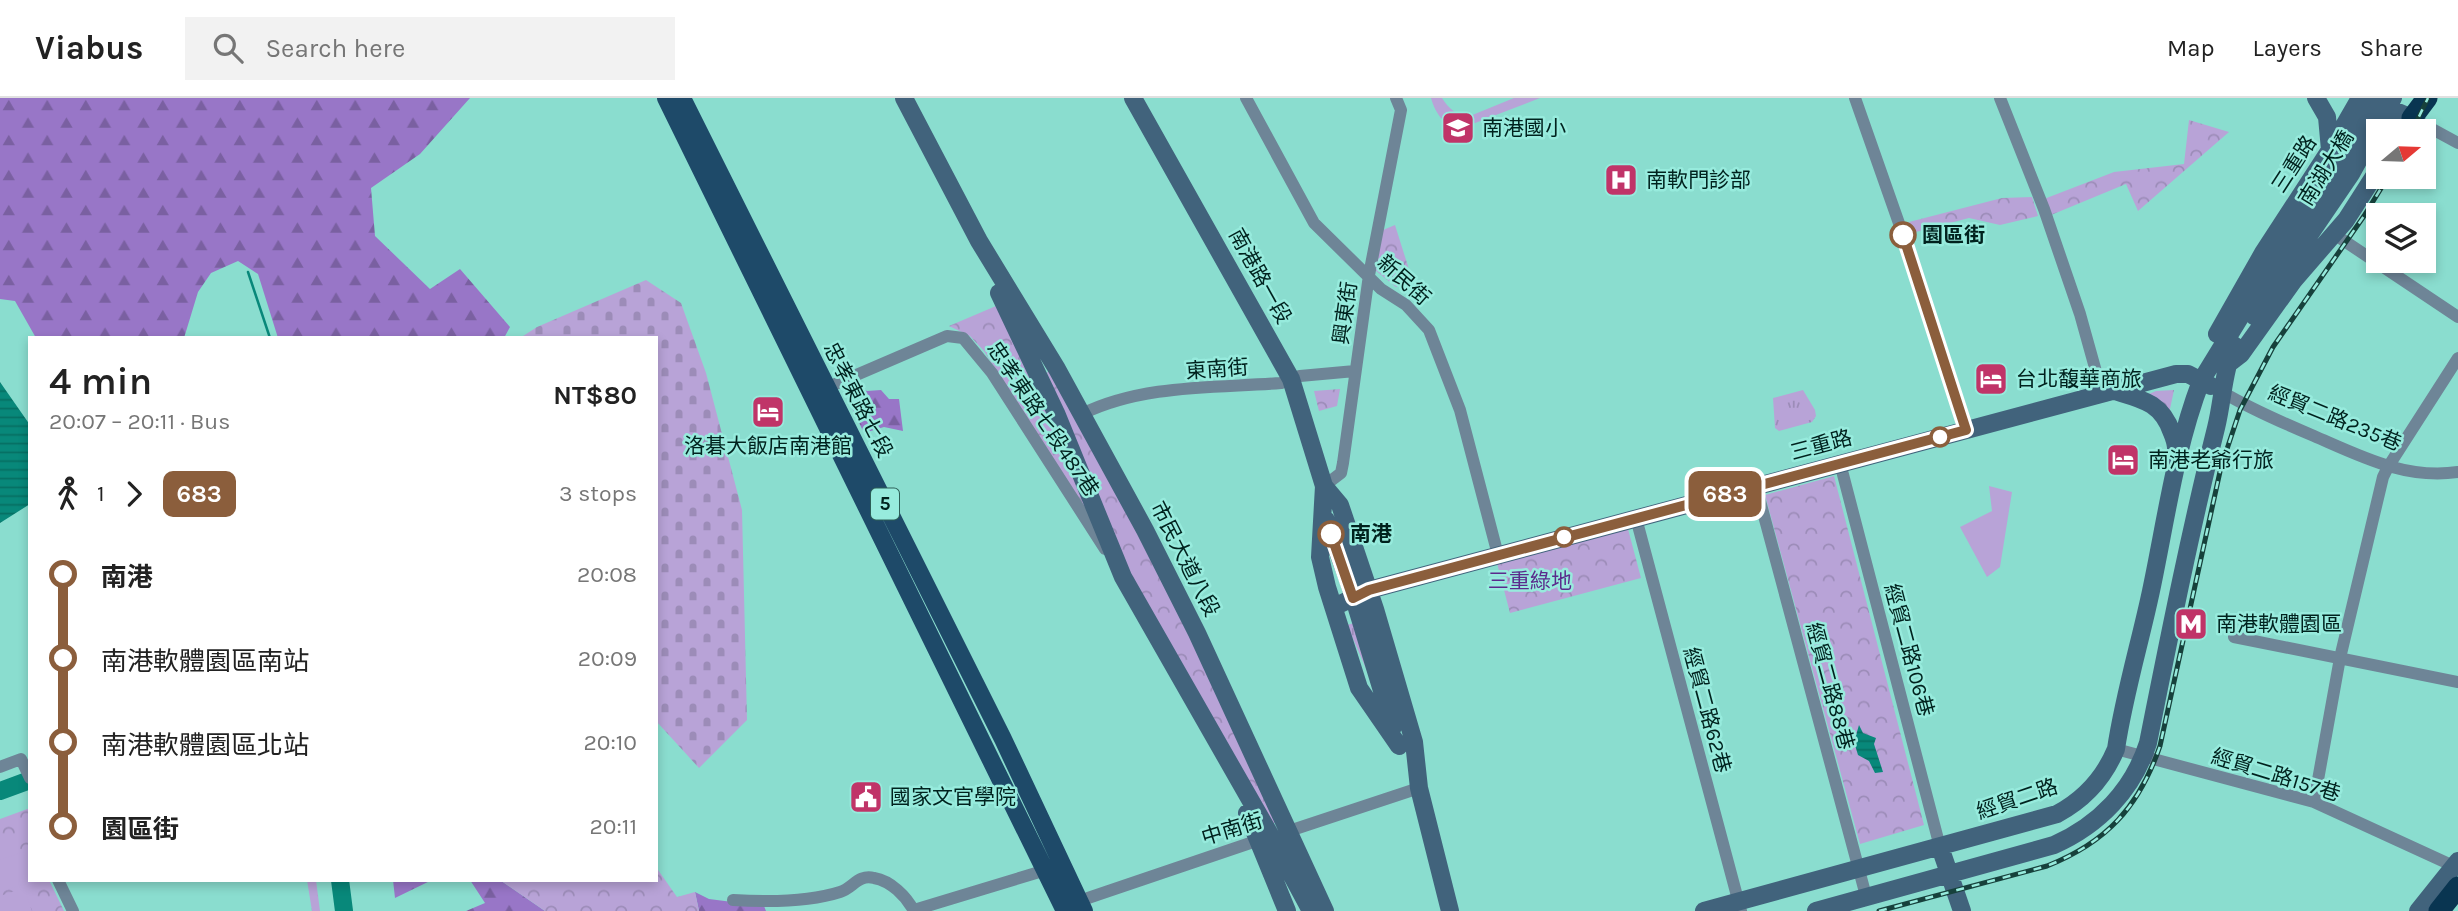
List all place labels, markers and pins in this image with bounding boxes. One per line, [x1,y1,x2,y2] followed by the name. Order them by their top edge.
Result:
[1439,109,1477,147] school or university icon: 南港國小
[1482,116,1566,140] place label: 南港國小
[1602,161,1640,199] hospital icon: 南軟門診部
[1646,168,1751,192] place label: 南軟門診部
[1890,222,1916,248] marker: 園區街
[1922,223,1985,247] place label: 園區街
[1972,360,2010,398] hotel icon: 台北馥華商旅
[2016,367,2142,391] place label: 台北馥華商旅
[749,393,787,431] hotel icon: 洛碁大飯店南港館
[1930,427,1950,447] unlabelled marker
[684,434,852,458] place label: 洛碁大飯店南港館
[2104,441,2142,479] hotel icon: 南港老爺行旅
[2148,448,2274,472] place label: 南港老爺行旅
[1318,521,1344,547] marker: 南港
[1350,522,1392,546] place label: 南港
[1554,527,1574,547] unlabelled marker
[2172,605,2210,643] metro station icon: 南港軟體園區
[2216,612,2342,636] place label: 南港軟體園區
[847,778,885,816] public building icon: 國家文官學院
[890,785,1016,809] place label: 國家文官學院

